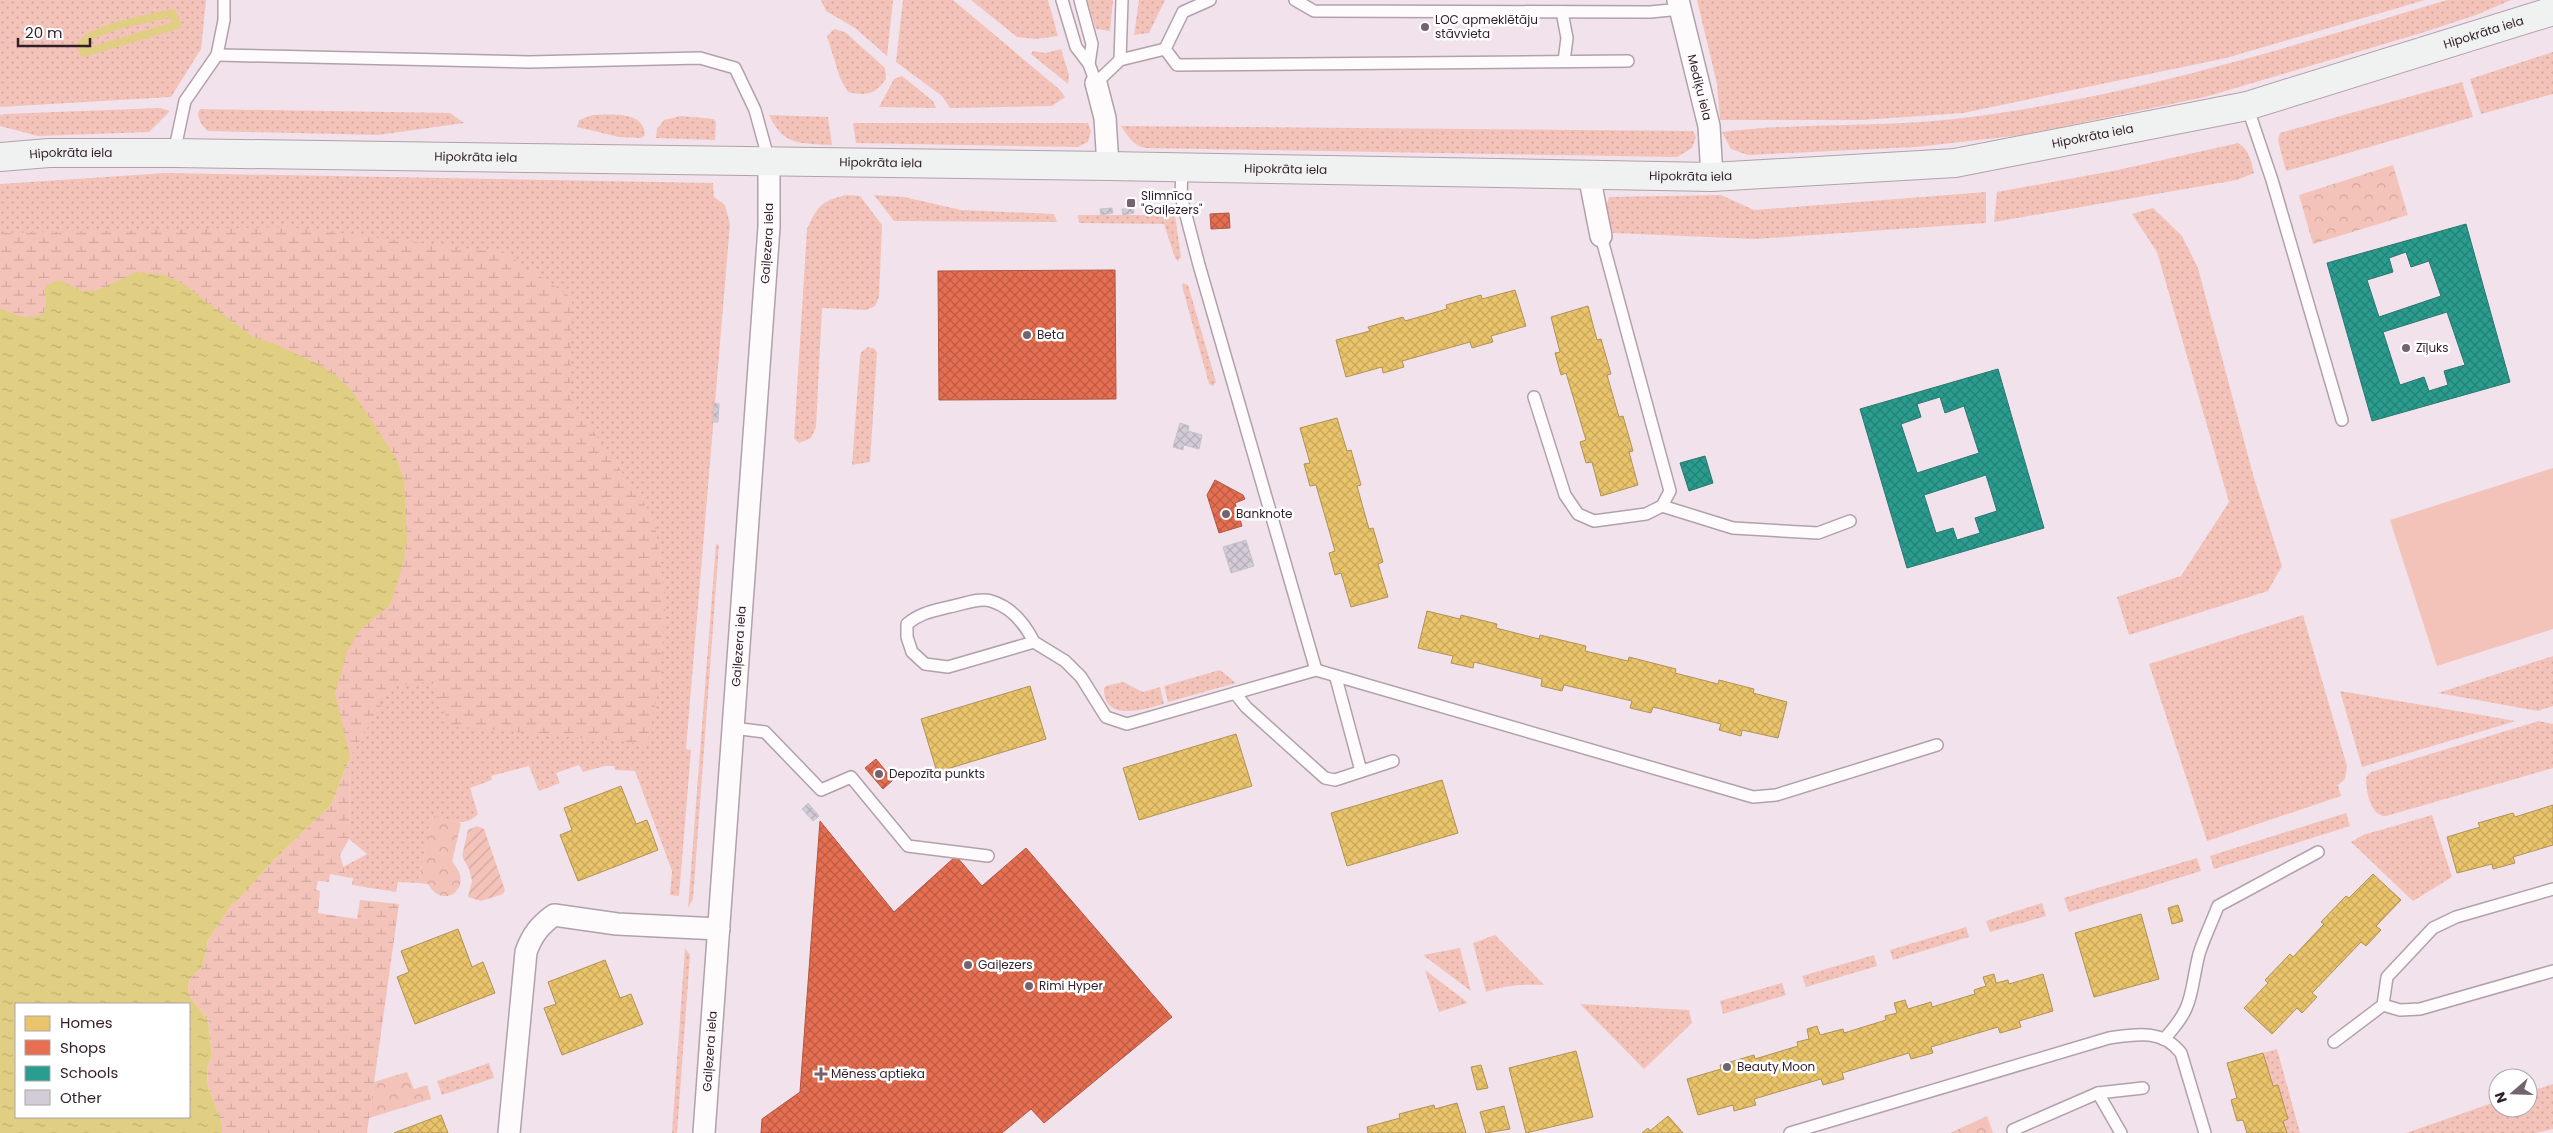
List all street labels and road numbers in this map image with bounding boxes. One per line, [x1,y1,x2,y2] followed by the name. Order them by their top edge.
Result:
[2441,12,2526,53] street label: Hipokrāta iela
[1684,52,1716,122] street label: Mediķu iela
[2050,119,2135,152] street label: Hipokrāta iela
[29,144,112,163] street label: Hipokrāta iela
[434,148,517,166] street label: Hipokrāta iela
[839,153,922,171] street label: Hipokrāta iela
[1244,159,1327,178] street label: Hipokrāta iela
[1649,167,1733,185] street label: Hipokrāta iela
[756,203,777,284] street label: Gaiļezera iela
[727,605,750,687] street label: Gaiļezera iela
[698,1010,721,1092] street label: Gaiļezera iela

